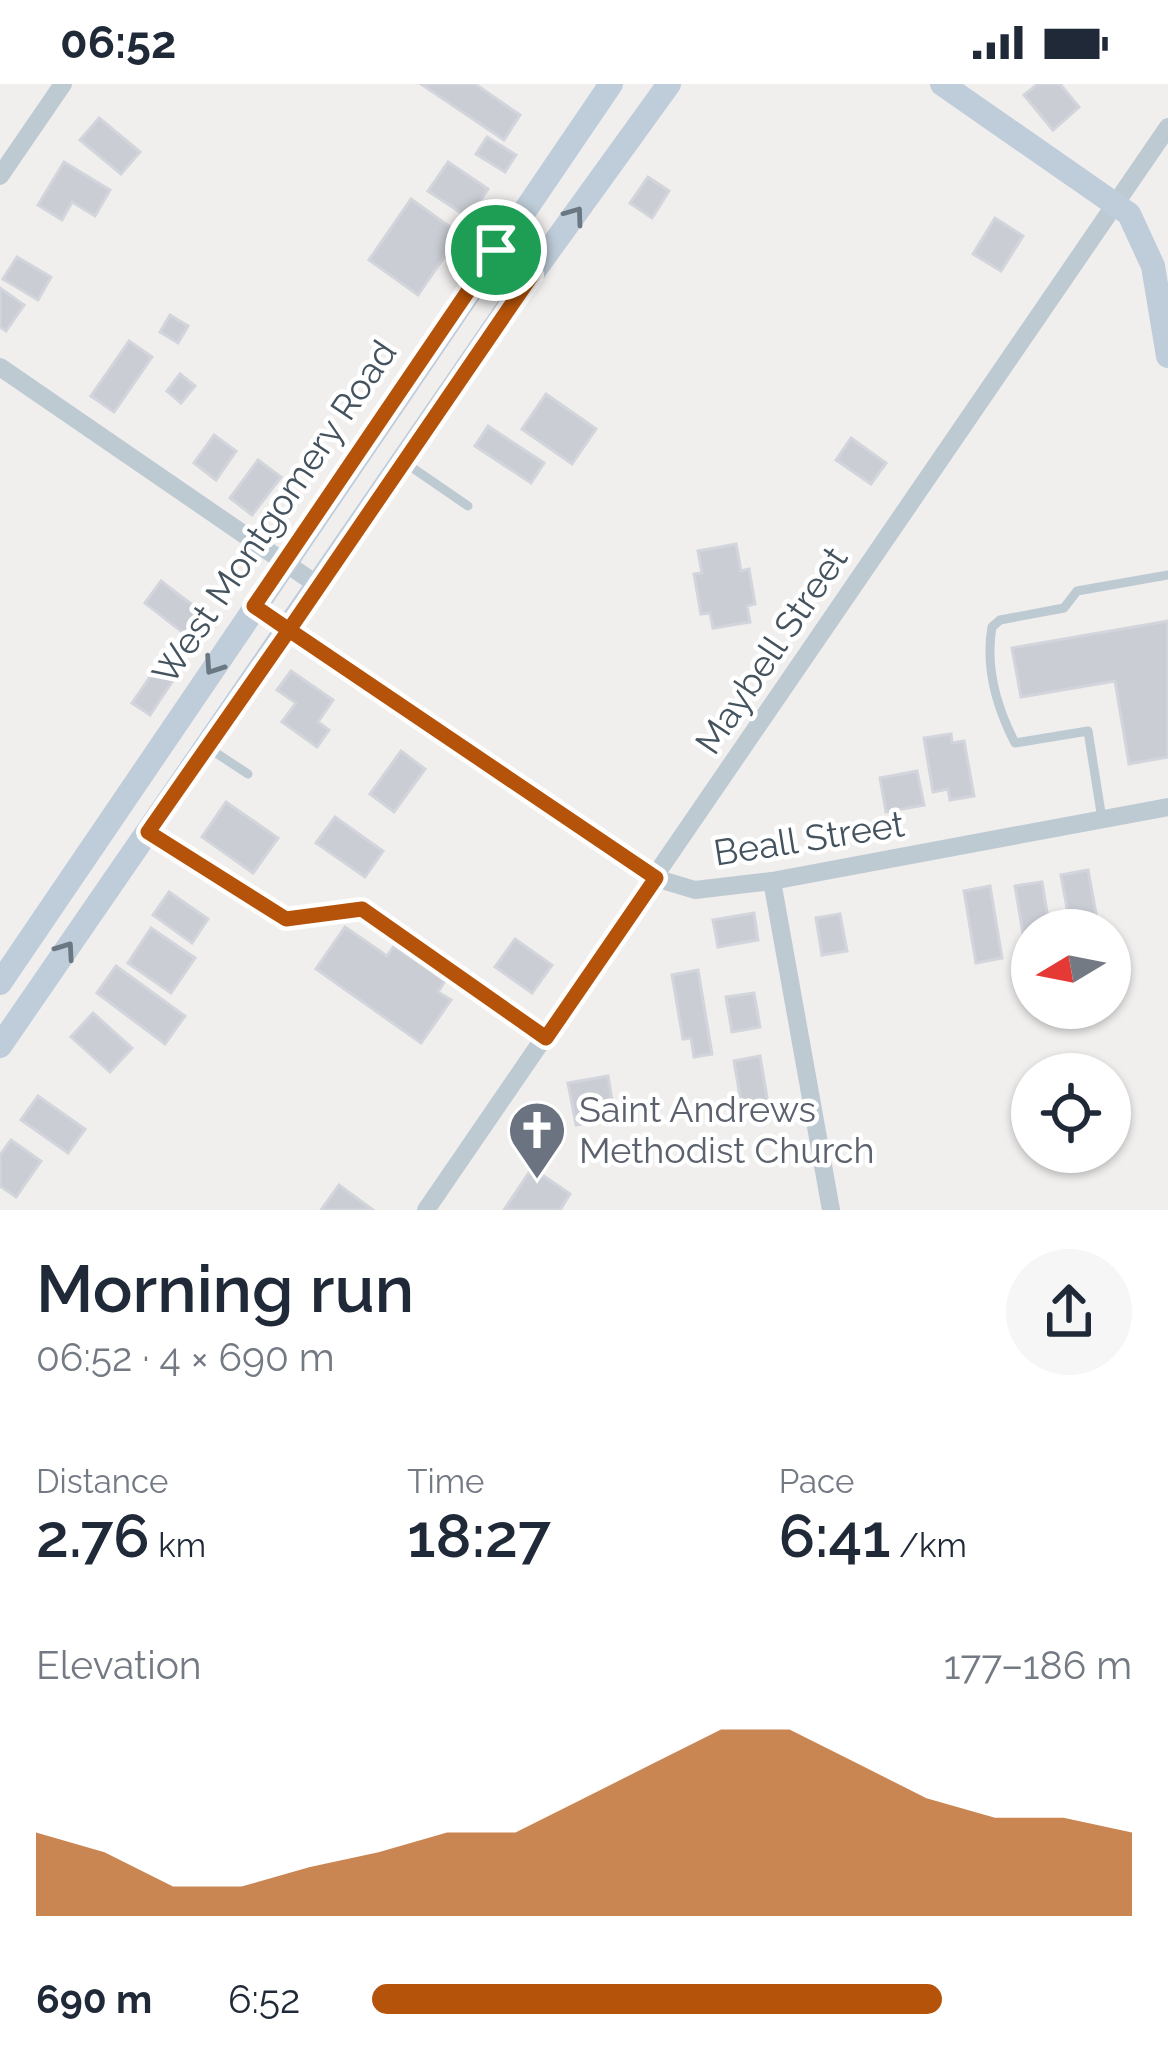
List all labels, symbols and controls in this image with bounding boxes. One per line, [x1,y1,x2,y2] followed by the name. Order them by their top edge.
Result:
[60,16,176,69] text: 06:52
[445,199,547,301] pin
[561,206,583,228] one-way arrow
[463,217,529,283] icon: arrive
[143,332,405,692] street label: West Montgomery Road
[686,538,856,762] street label: Maybell Street
[205,653,227,675] one-way arrow
[711,802,907,874] street label: Beall Street
[1011,909,1131,1029] north arrow
[1011,909,1131,1173] map controls
[52,941,74,963] one-way arrow
[1011,1053,1131,1173] button: locate
[579,1088,874,1171] place label: Saint Andrews Methodist Church
[506,1099,568,1181] church icon: Saint Andrews Methodist Church
[1006,1249,1132,1375] button: share
[36,1250,414,1327] text: Morning run
[36,1334,335,1380] text: 06:52 · 4 × 690 m
[36,1462,168,1501] text: Distance
[407,1462,484,1501] text: Time
[779,1462,854,1501] text: Pace
[36,1501,150,1571] text: 2.76
[407,1501,551,1571] text: 18:27
[779,1501,891,1571] text: 6:41
[150,1526,206,1565] text: km
[891,1526,967,1565] text: /km
[36,1642,202,1688] text: Elevation
[944,1642,1132,1688] text: 177–186 m
[36,1976,152,2022] text: 690 m
[228,1976,300,2022] text: 6:52

